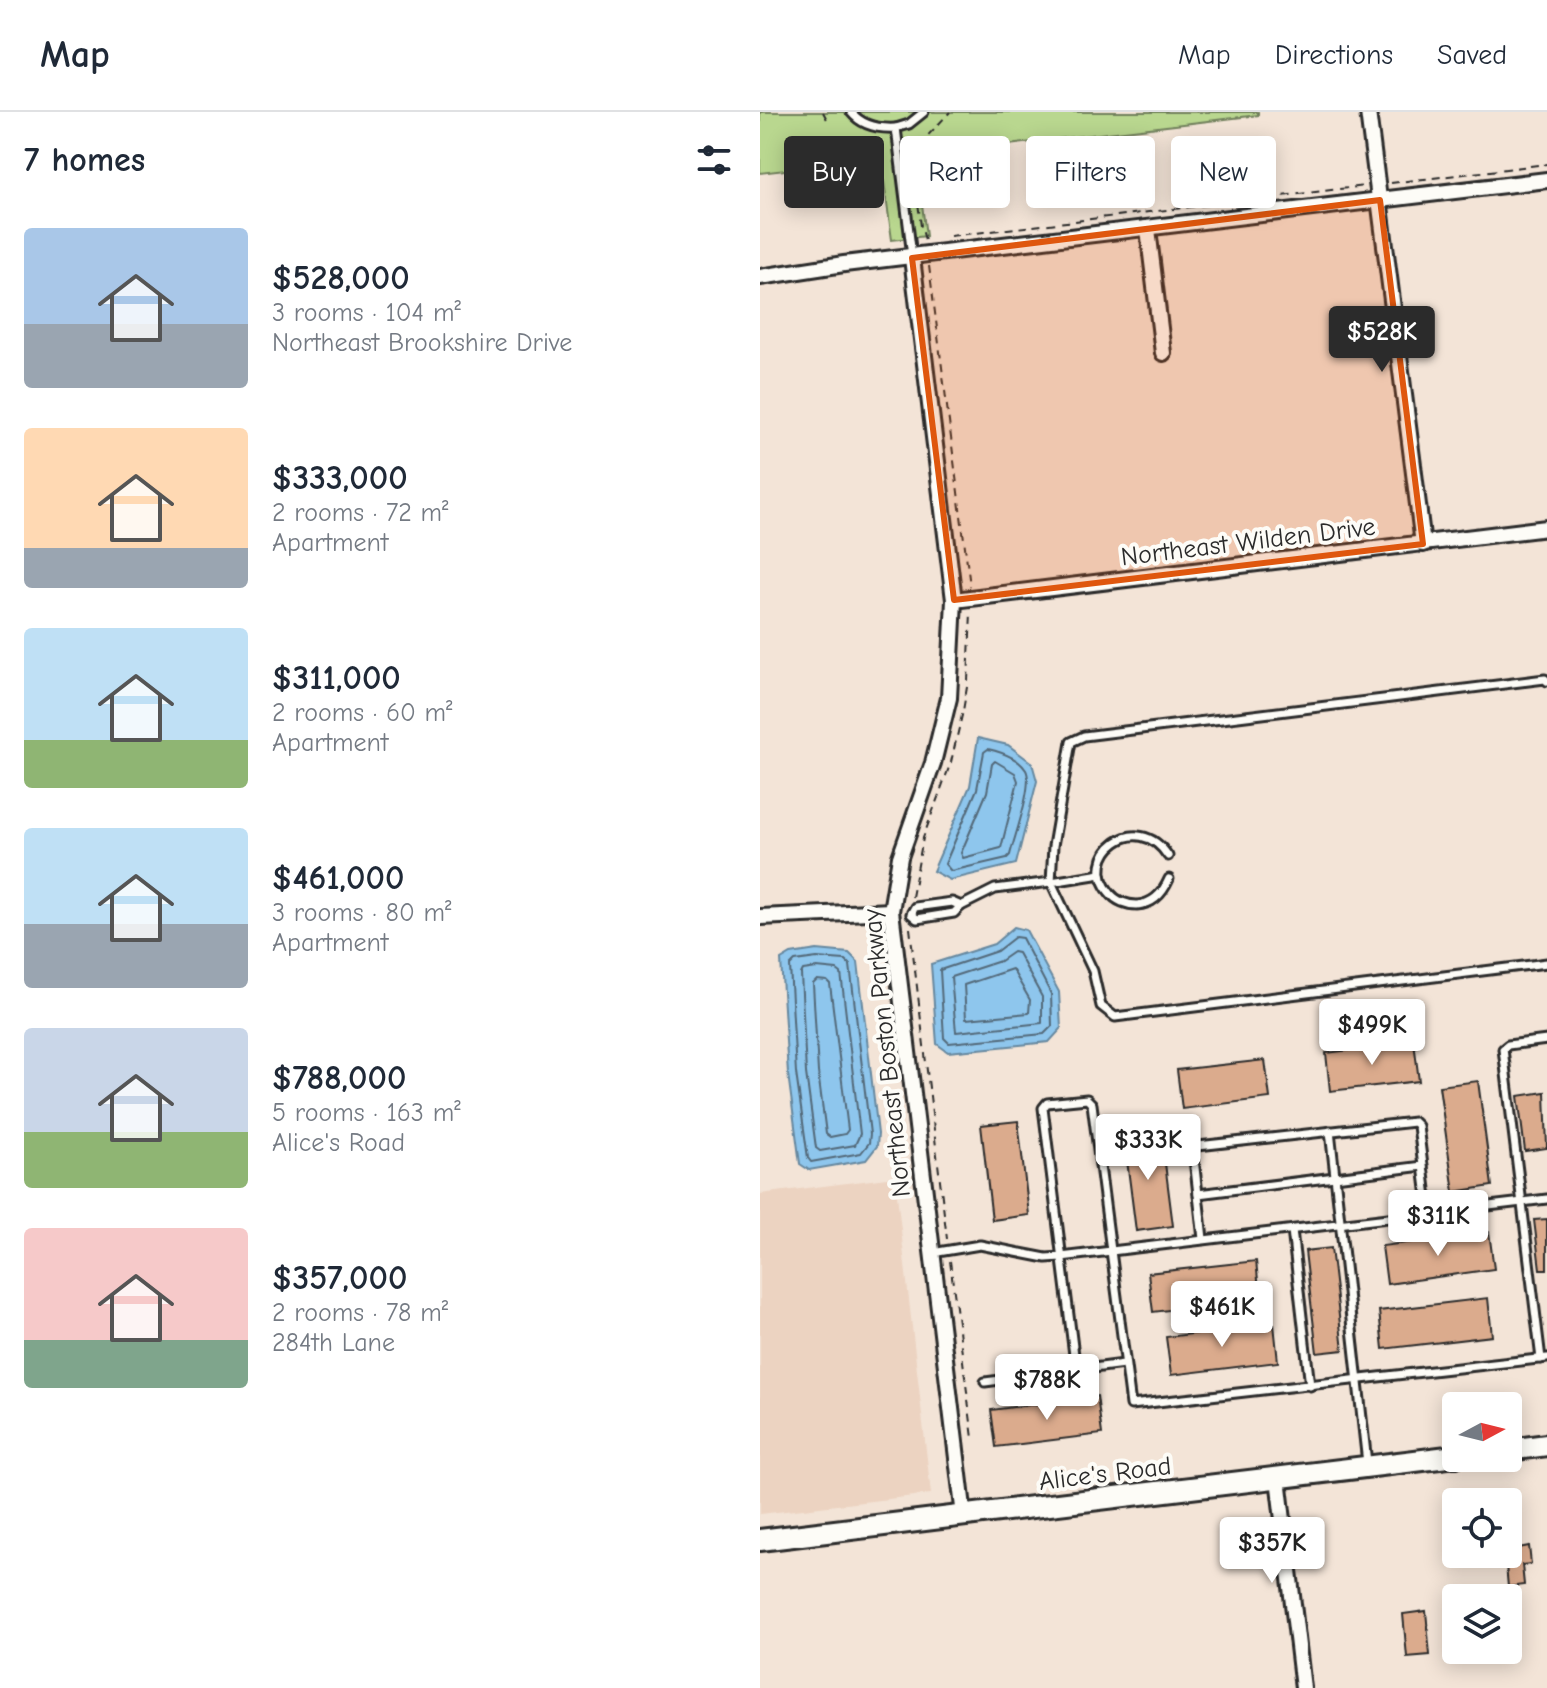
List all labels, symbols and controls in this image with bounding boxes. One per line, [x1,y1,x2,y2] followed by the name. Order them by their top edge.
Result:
[40,33,110,77] text: Map
[1178,39,1231,71] text: Map
[1275,39,1393,71] text: Directions
[1437,39,1507,71] text: Saved
[784,136,884,208] chip: Buy
[900,136,1010,208] chip: Rent
[1026,136,1155,208] chip: Filters
[1171,136,1276,208] chip: New
[692,138,736,182] icon: filters
[24,140,145,180] text: 7 homes
[272,258,410,298] text: $528,000
[88,260,184,356] icon: home
[272,298,461,328] text: 3 rooms · 104 m²
[1326,306,1438,374] pin: $528K
[1347,317,1417,347] text: $528K
[272,328,572,358] text: Northeast Brookshire Drive
[272,458,408,498] text: $333,000
[88,460,184,556] icon: home
[272,498,449,528] text: 2 rooms · 72 m²
[1119,512,1377,572] street label: Northeast Wilden Drive
[272,528,388,558] text: Apartment
[272,658,401,698] text: $311,000
[88,660,184,756] icon: home
[272,698,453,728] text: 2 rooms · 60 m²
[272,728,388,758] text: Apartment
[272,858,404,898] text: $461,000
[88,860,184,956] icon: home
[272,898,451,928] text: 3 rooms · 80 m²
[857,907,917,1199] street label: Northeast Boston Parkway
[272,928,388,958] text: Apartment
[1316,999,1428,1067] pin: $499K
[1337,1010,1407,1040] text: $499K
[272,1058,406,1098] text: $788,000
[88,1060,184,1156] icon: home
[272,1098,461,1128] text: 5 rooms · 163 m²
[1092,1114,1204,1182] pin: $333K
[1114,1125,1182,1155] text: $333K
[272,1128,405,1158] text: Alice's Road
[1382,1190,1494,1258] pin: $311K
[1406,1201,1470,1231] text: $311K
[272,1258,407,1298] text: $357,000
[88,1260,184,1356] icon: home
[1166,1281,1278,1349] pin: $461K
[1189,1292,1255,1322] text: $461K
[272,1298,448,1328] text: 2 rooms · 78 m²
[272,1328,395,1358] text: 284th Lane
[991,1354,1103,1422] pin: $788K
[1013,1365,1081,1395] text: $788K
[1442,1392,1522,1472] north arrow
[1442,1392,1522,1664] map controls
[1037,1451,1173,1497] street label: Alice's Road
[1442,1488,1522,1568] button: locate
[1216,1517,1328,1585] pin: $357K
[1238,1528,1306,1558] text: $357K
[1442,1584,1522,1664] button: layers

